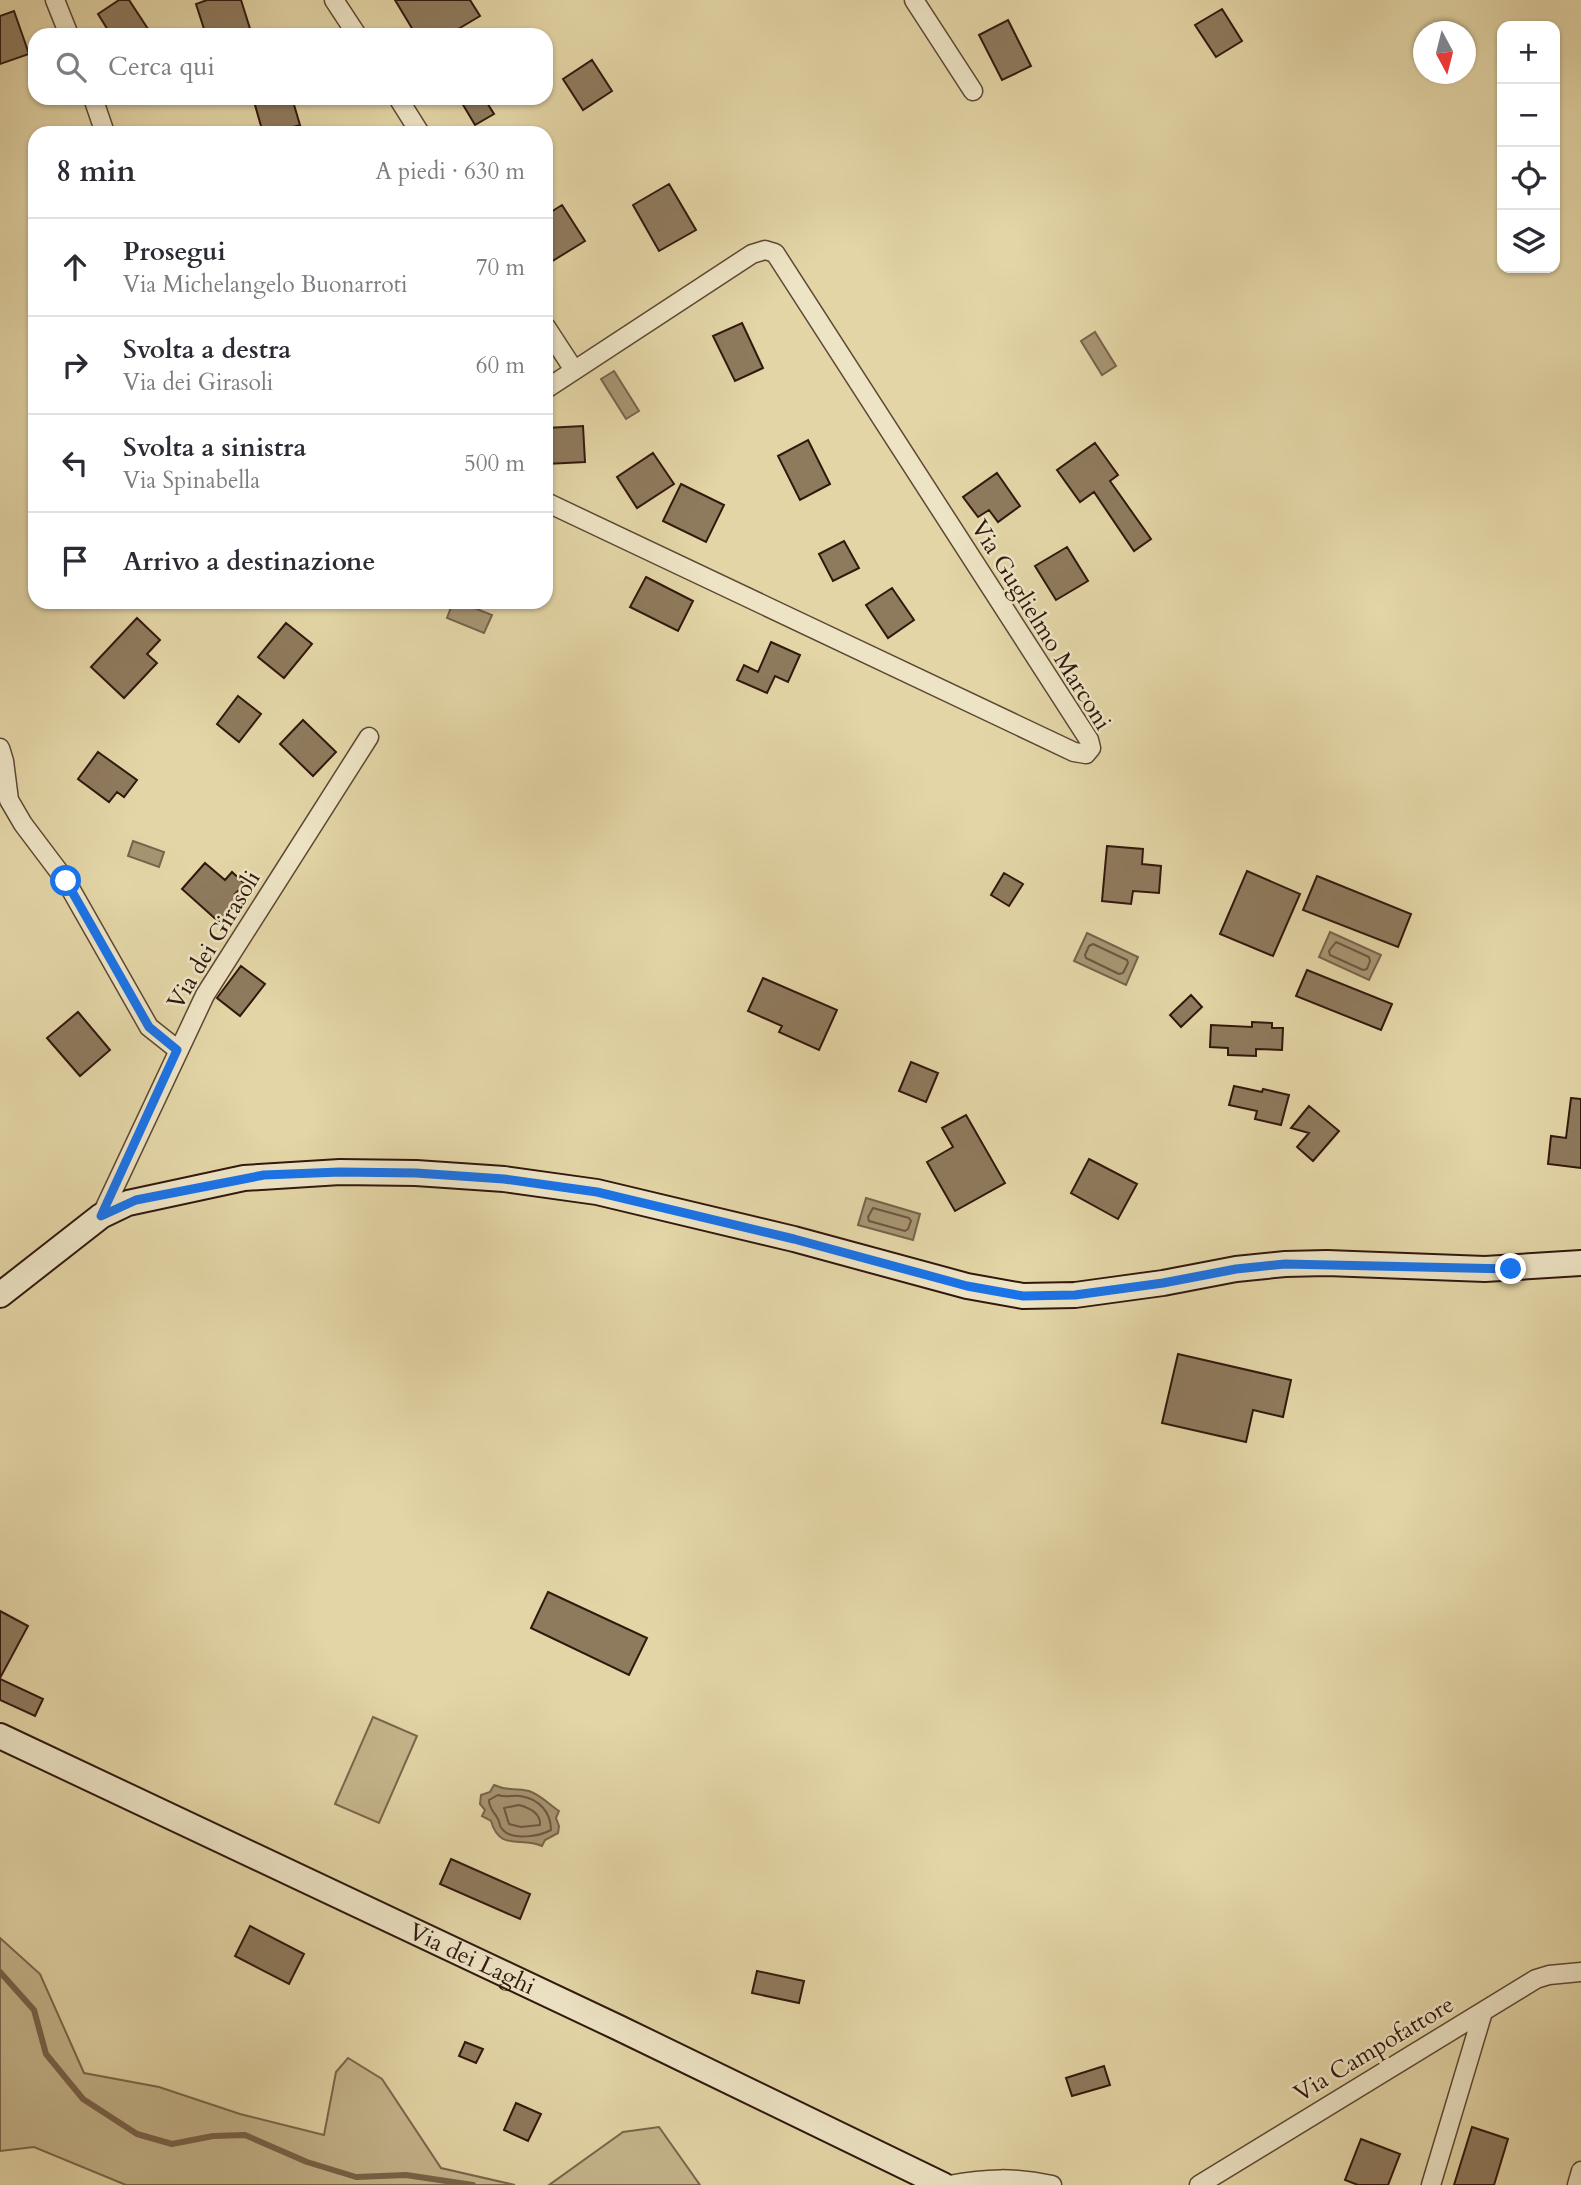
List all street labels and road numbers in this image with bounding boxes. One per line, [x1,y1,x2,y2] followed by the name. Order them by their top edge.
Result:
[963,513,1119,737] street label: Via Guglielmo Marconi
[159,864,269,1016] street label: Via dei Girasoli
[403,1915,541,2003] street label: Via dei Laghi
[1288,1988,1460,2110] street label: Via Campofattore

